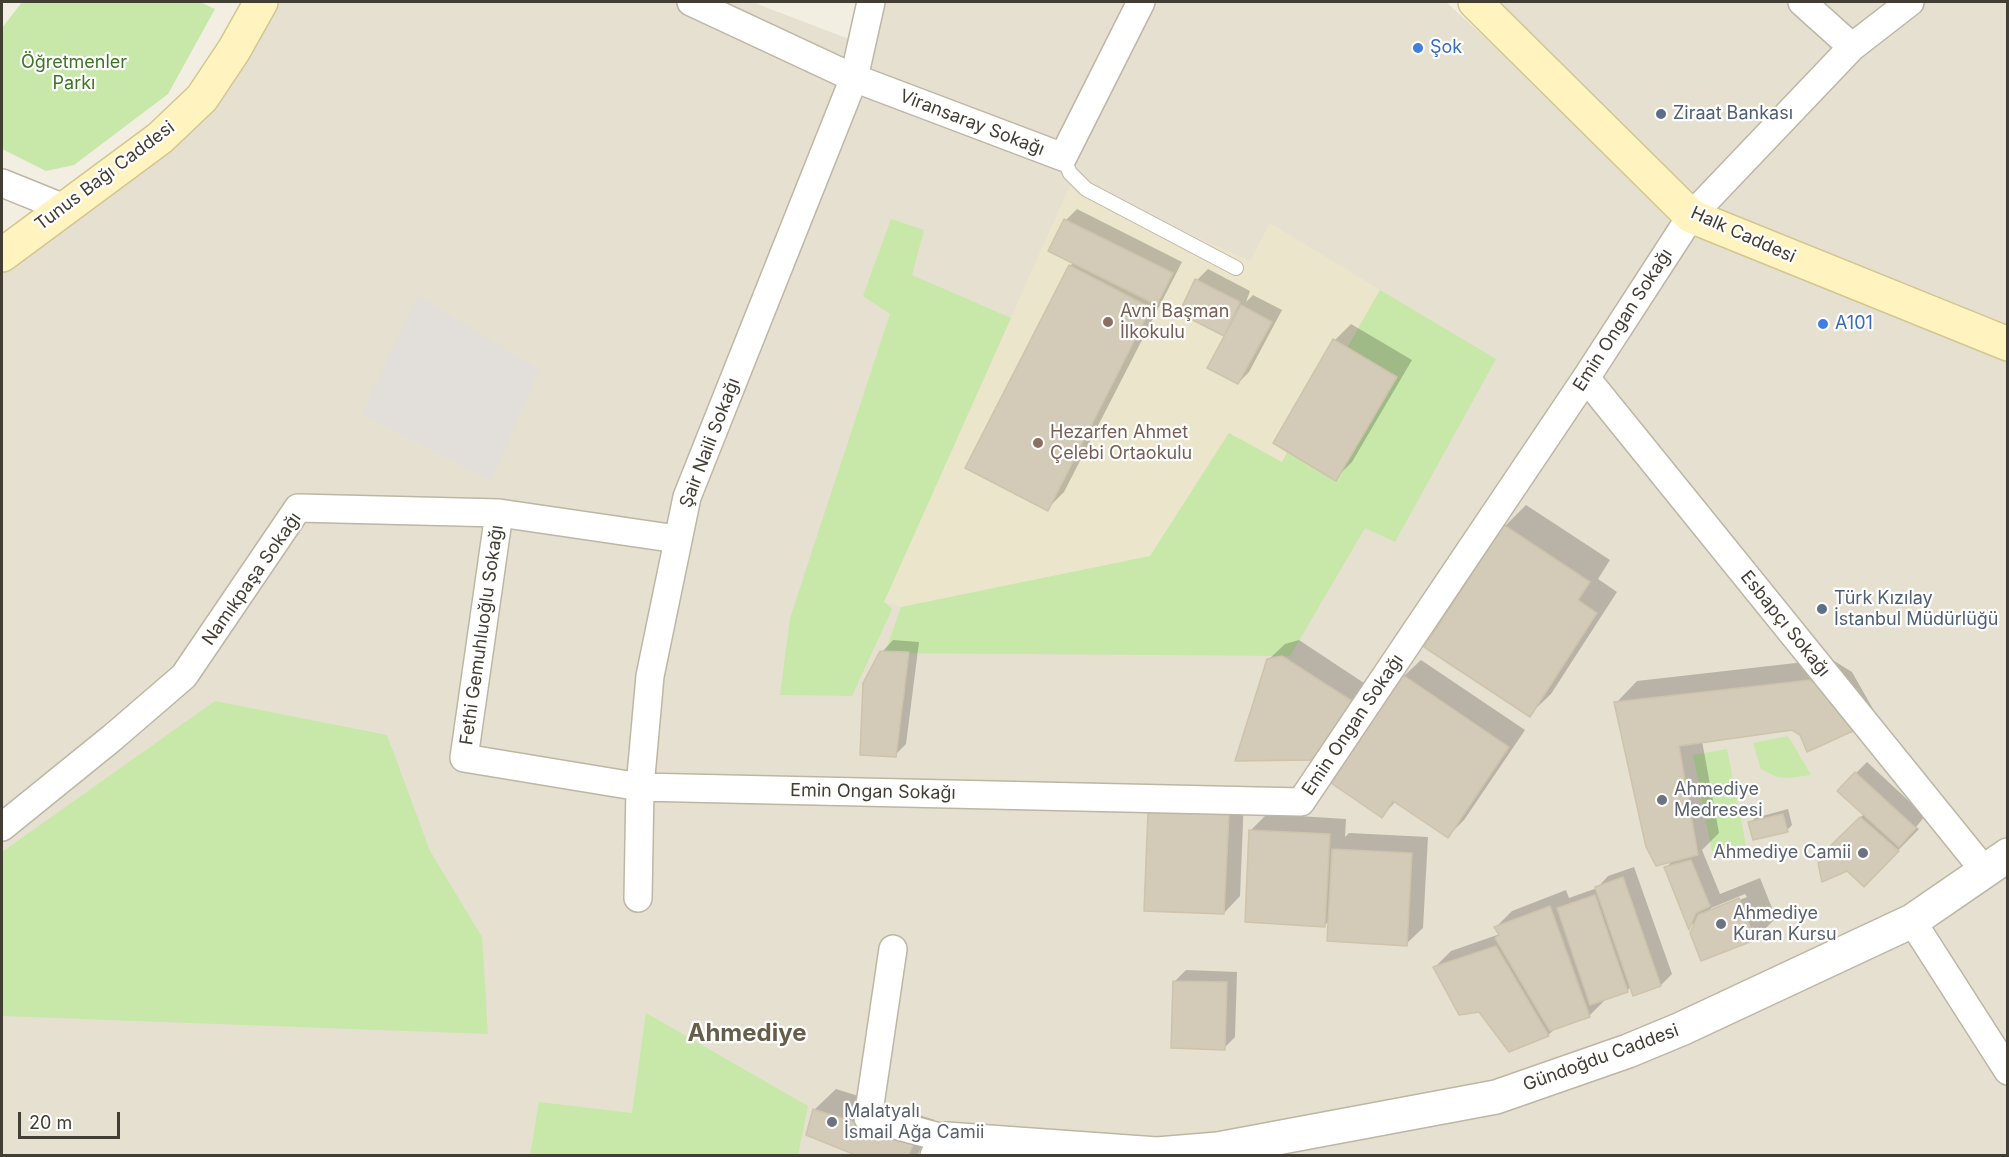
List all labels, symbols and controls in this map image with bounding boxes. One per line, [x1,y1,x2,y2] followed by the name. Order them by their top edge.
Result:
[1430,37,1462,59] place label: Şok
[1411,41,1425,55] marker: Şok
[21,52,127,94] park label: Öğretmenler Parkı
[897,85,1047,161] street label: Viransaray Sokağı
[1673,103,1793,125] place label: Ziraat Bankası
[1654,107,1668,121] marker: Ziraat Bankası
[31,117,179,235] street label: Tunus Bağı Caddesi
[1687,202,1799,268] street label: Halk Caddesi
[1569,245,1677,395] street label: Emin Ongan Sokağı
[1120,301,1229,344] place label: Avni Başman İlkokulu
[1835,313,1873,335] place label: A101
[1101,315,1115,329] marker: Avni Başman İlkokulu
[1816,317,1830,331] marker: A101
[675,375,745,511] street label: Şair Naili Sokağı
[1050,422,1192,464] place label: Hezarfen Ahmet Çelebi Ortaokulu
[1031,436,1045,450] marker: Hezarfen Ahmet Çelebi Ortaokulu
[198,508,306,650] street label: Namıkpaşa Sokağı
[456,524,508,746] street label: Fethi Gemuhluoğlu Sokağı
[1736,567,1834,681] street label: Esbapçı Sokağı
[1834,588,1998,630] place label: Türk Kızılay İstanbul Müdürlüğü
[1815,602,1829,616] marker: Türk Kızılay İstanbul Müdürlüğü
[1298,650,1408,800] street label: Emin Ongan Sokağı
[1674,779,1763,822] place label: Ahmediye Medresesi
[790,780,956,804] street label: Emin Ongan Sokağı
[1655,793,1669,807] marker: Ahmediye Medresesi
[1713,842,1851,864] place label: Ahmediye Camii
[1856,846,1870,860] marker: Ahmediye Camii
[1733,903,1837,946] place label: Ahmediye Kuran Kursu
[1714,917,1728,931] marker: Ahmediye Kuran Kursu
[687,1020,807,1048] district label: Ahmediye
[1520,1020,1682,1096] street label: Gündoğdu Caddesi
[21,1100,123,1138] scale bar
[844,1101,984,1144] place label: Malatyalı İsmail Ağa Camii
[29,1112,72,1133] text: 20 m
[825,1115,839,1129] marker: Malatyalı İsmail Ağa Camii

